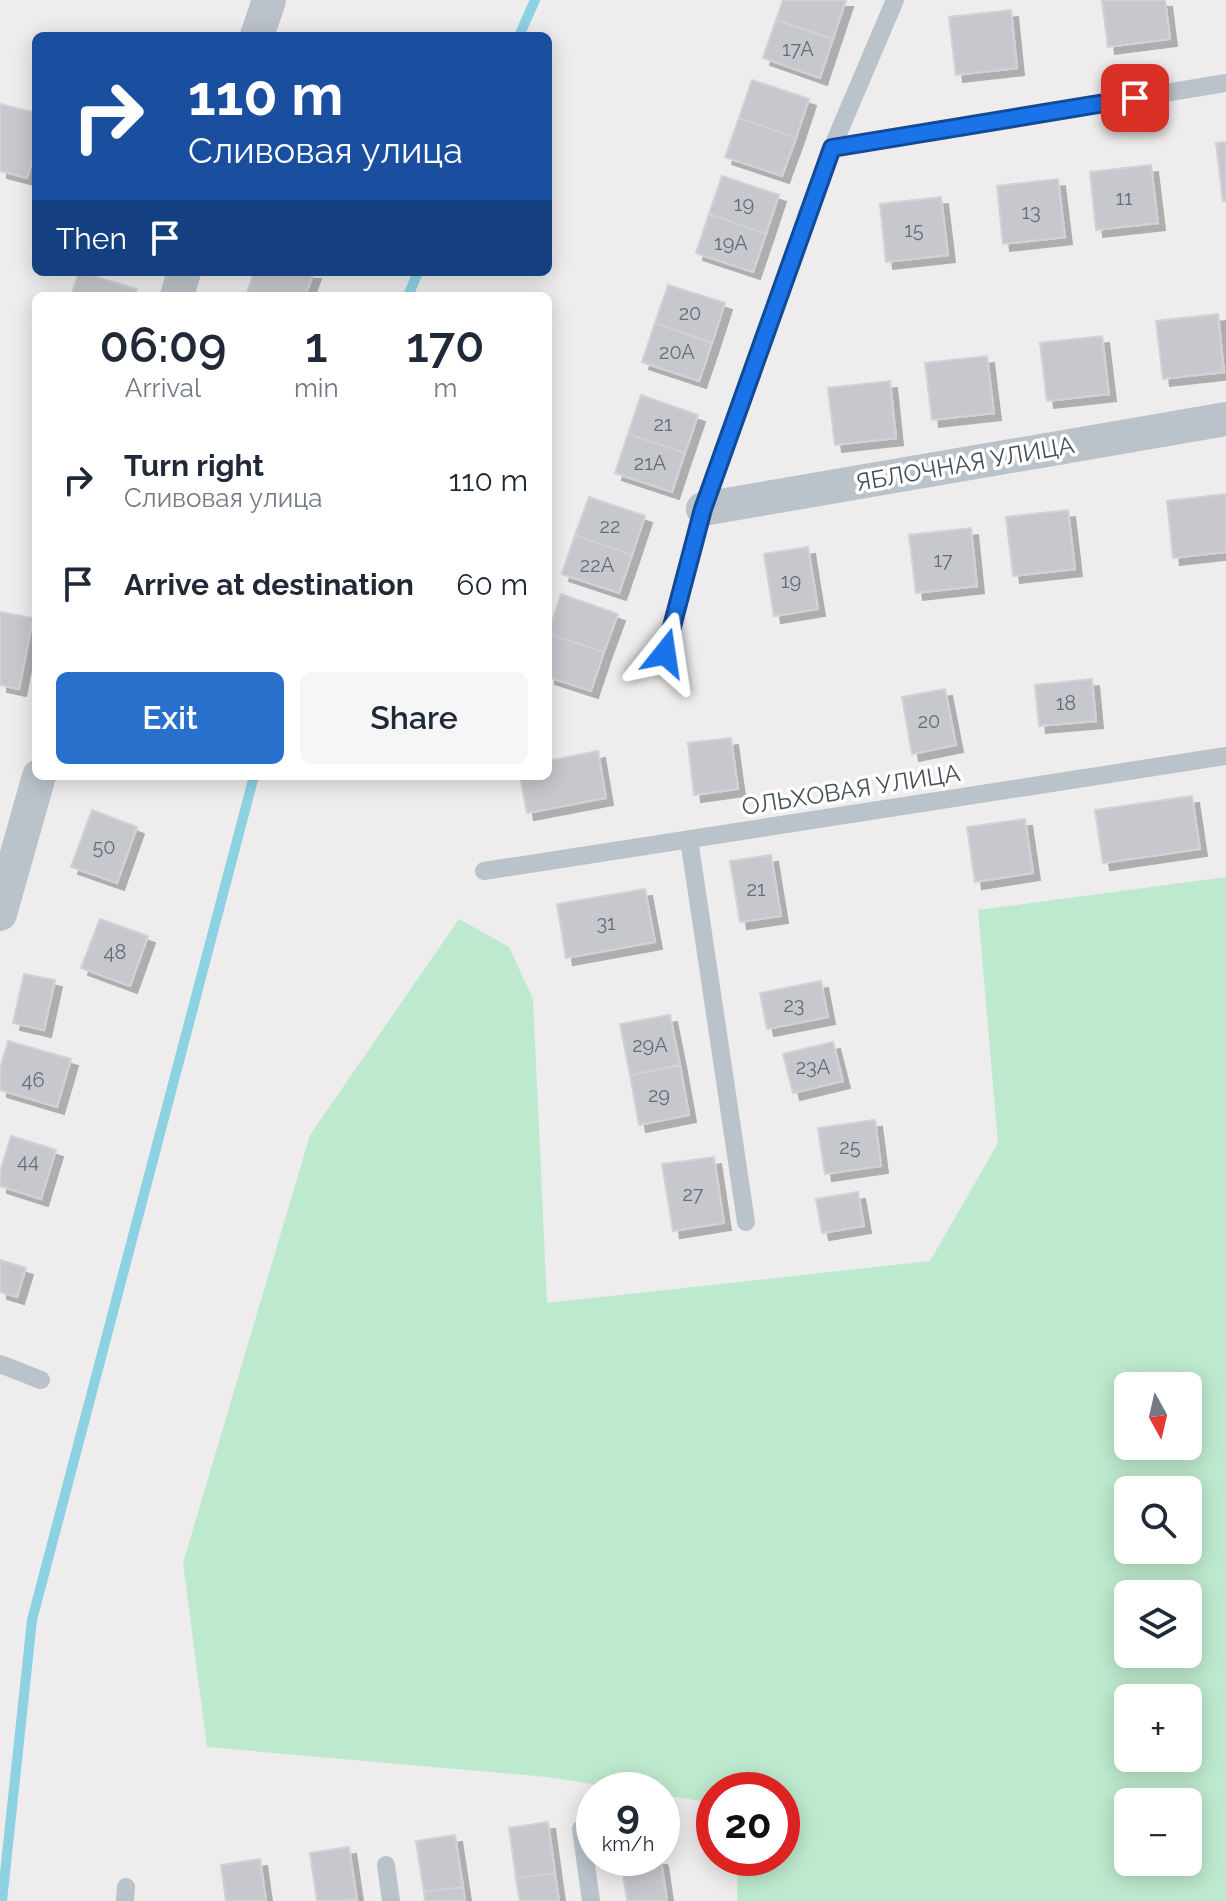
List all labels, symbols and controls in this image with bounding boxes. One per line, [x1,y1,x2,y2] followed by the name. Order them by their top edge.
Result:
[782,37,814,61] house number: 17А
[188,62,343,128] text: 110 m
[56,64,160,168] icon: right
[1101,64,1169,132] pin
[1113,76,1157,120] icon: arrive
[188,129,463,171] text: Сливовая улица
[1115,186,1133,210] house number: 11
[734,192,754,216] house number: 19
[1021,200,1041,224] house number: 13
[143,216,187,260] icon: arrive
[904,218,924,242] house number: 15
[56,221,127,256] text: Then
[714,231,748,255] house number: 19А
[679,301,701,325] house number: 20
[99,317,227,373] text: 06:09
[305,317,328,373] text: 1
[406,317,485,373] text: 170
[659,340,695,364] house number: 20А
[125,373,201,403] text: Arrival
[294,373,339,403] text: min
[433,373,457,403] text: m
[654,412,673,436] house number: 21
[853,430,1076,497] street label: ЯБЛОЧНАЯ УЛИЦА
[124,448,264,483] text: Turn right
[634,451,667,475] house number: 21А
[56,458,100,502] icon: right
[449,463,528,498] text: 110 m
[124,483,322,513] text: Сливовая улица
[600,514,620,538] house number: 22
[933,548,953,572] house number: 17
[580,553,615,577] house number: 22А
[56,562,100,606] icon: arrive
[124,567,414,602] text: Arrive at destination
[456,567,528,602] text: 60 m
[781,569,801,593] house number: 19
[623,611,707,695] position arrow
[56,672,284,764] button: Exit
[300,672,528,764] button: Share
[1056,691,1076,715] house number: 18
[918,709,940,733] house number: 20
[740,758,962,821] street label: ОЛЬХОВАЯ УЛИЦА
[92,835,116,859] house number: 50
[747,877,766,901] house number: 21
[596,911,616,935] house number: 31
[104,940,126,964] house number: 48
[783,993,805,1017] house number: 23
[632,1033,668,1057] house number: 29А
[796,1055,831,1079] house number: 23А
[22,1068,44,1092] house number: 46
[648,1083,670,1107] house number: 29
[839,1135,861,1159] house number: 25
[17,1149,39,1173] house number: 44
[682,1182,704,1206] house number: 27
[1114,1372,1202,1460] north arrow
[1114,1372,1202,1876] map controls
[1114,1476,1202,1564] button: search
[1114,1580,1202,1668] button: layers
[1114,1684,1202,1772] button: +
[696,1772,800,1876] speed limit sign: 20
[1114,1788,1202,1876] button: −
[616,1790,640,1837] text: 9
[602,1832,654,1856] text: km/h

